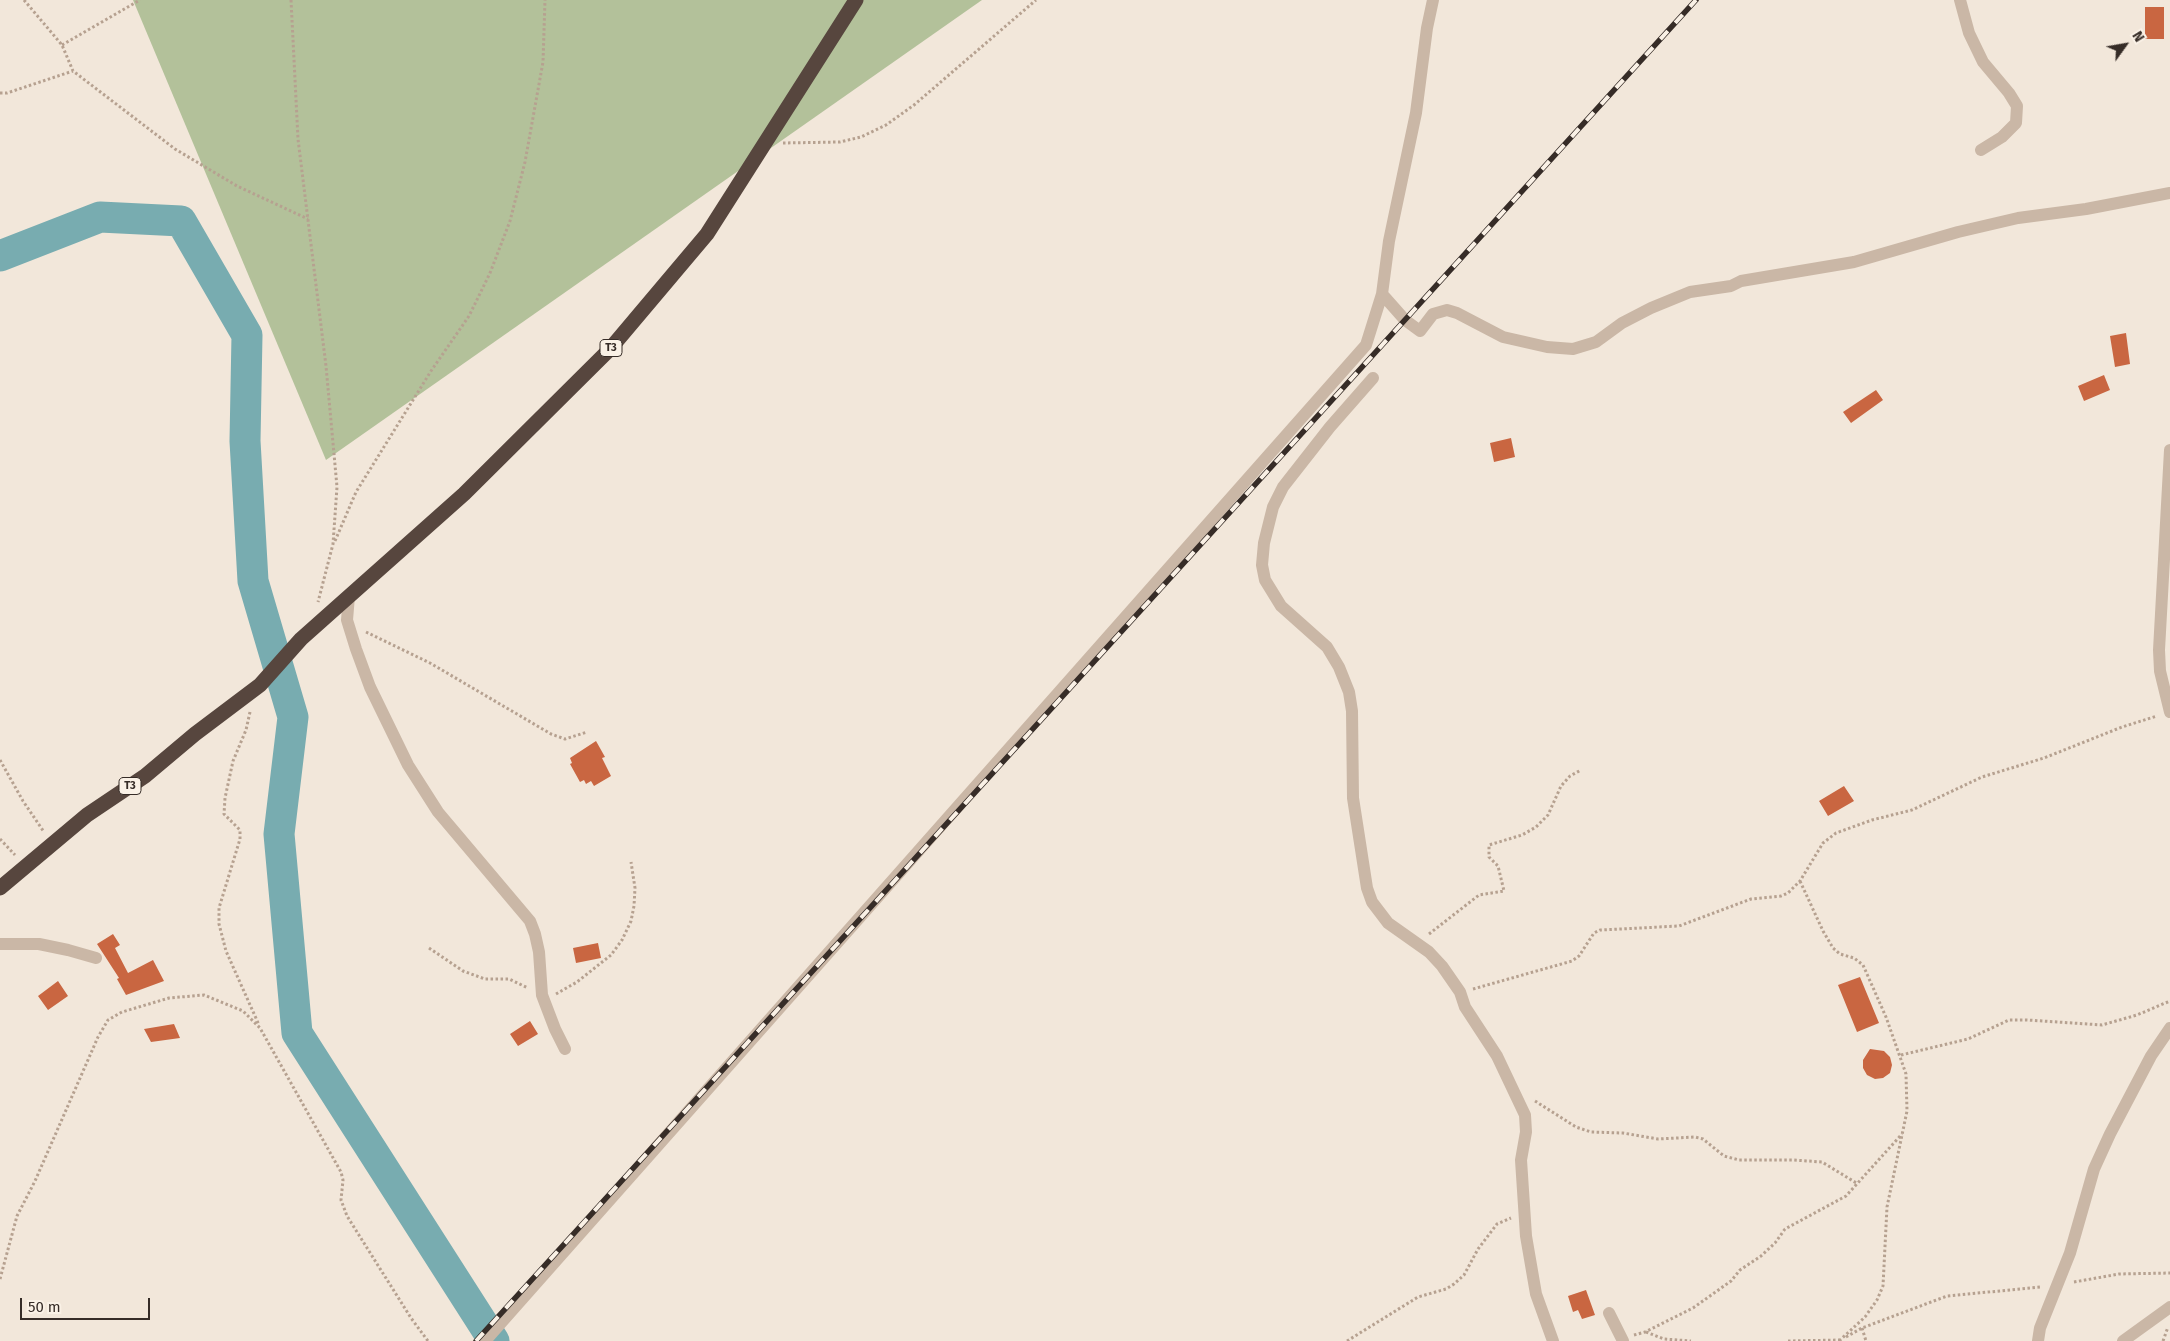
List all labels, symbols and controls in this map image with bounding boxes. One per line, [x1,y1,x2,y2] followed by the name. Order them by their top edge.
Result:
[2100,20,2150,70] north arrow
[2128,28,2148,45] text: N
[600,339,622,356] road number: T3
[119,778,141,794] road number: T3
[22,1288,152,1320] scale bar
[28,1298,61,1316] text: 50 m

